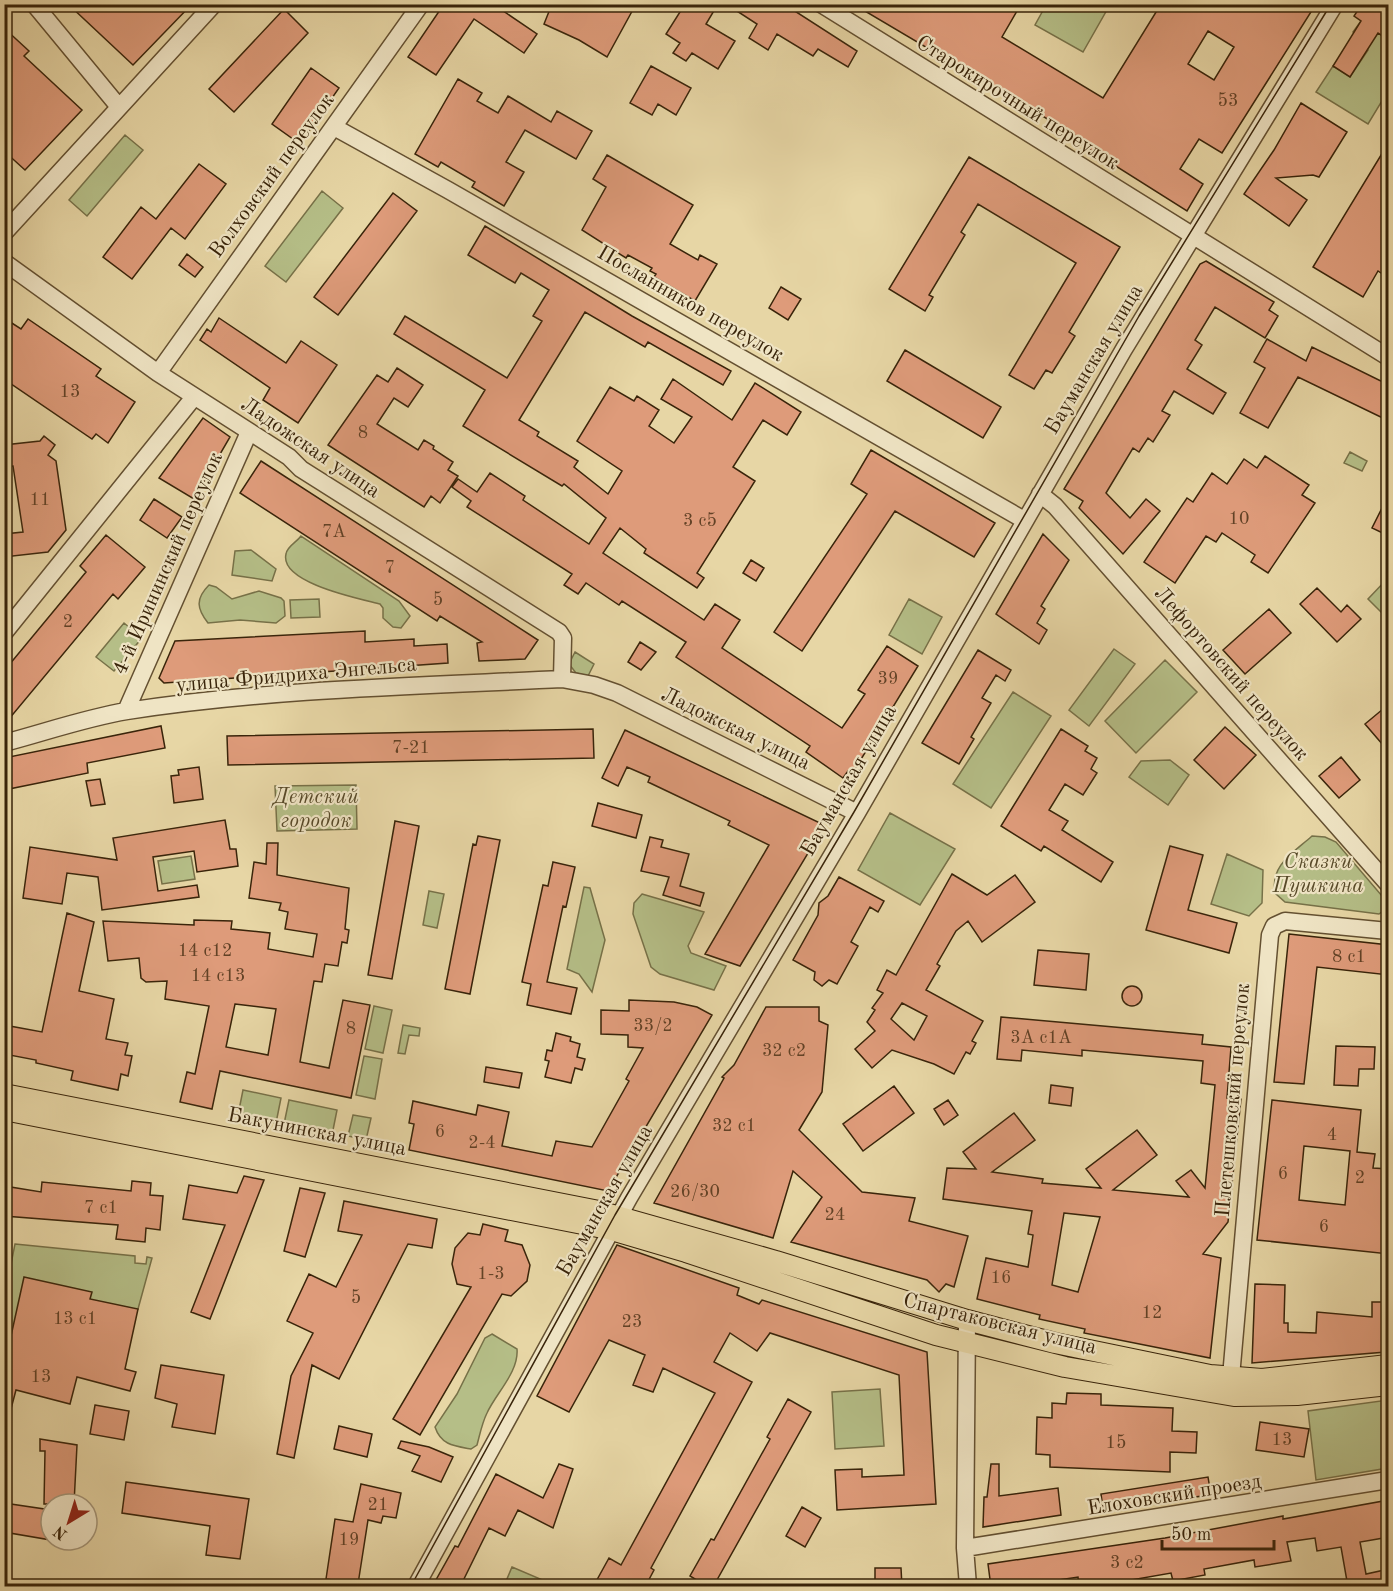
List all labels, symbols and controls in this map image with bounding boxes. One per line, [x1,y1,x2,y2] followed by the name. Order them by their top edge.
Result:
[912,32,1123,175] street label: Старокирочный переулок
[206,89,339,262] street label: Волховский переулок
[1218,92,1238,110] house number: 53
[593,242,787,366] street label: Посланников переулок
[1041,281,1147,438] street label: Бауманская улица
[60,383,80,401] house number: 13
[237,394,384,503] street label: Ладожская улица
[358,424,368,442] house number: 8
[110,449,227,678] street label: 4-й Ирининский переулок
[30,491,50,509] house number: 11
[1229,510,1249,528] house number: 10
[683,512,717,530] house number: 3 с5
[322,523,346,541] house number: 7А
[385,559,395,577] house number: 7
[1150,583,1312,765] street label: Лефортовский переулок
[433,591,443,609] house number: 5
[63,613,73,631] house number: 2
[175,655,417,696] street label: улица Фридриха Энгельса
[878,670,898,688] house number: 39
[657,684,813,775] street label: Ладожская улица
[797,701,901,860] street label: Бауманская улица
[392,739,430,757] house number: 7-21
[270,787,359,832] park label: Детский городок
[1272,852,1363,897] park label: Сказки Пушкина
[178,942,232,960] house number: 14 с12
[1332,948,1366,966] house number: 8 с1
[191,967,245,985] house number: 14 с13
[1213,982,1254,1218] street label: Плетешковский переулок
[633,1017,673,1035] house number: 33/2
[346,1020,356,1038] house number: 8
[1010,1029,1072,1047] house number: 3А с1А
[762,1042,806,1060] house number: 32 с2
[225,1105,408,1160] street label: Бакунинская улица
[712,1117,756,1135] house number: 32 с1
[553,1121,657,1280] street label: Бауманская улица
[435,1123,445,1141] house number: 6
[1327,1126,1337,1144] house number: 4
[468,1134,496,1152] house number: 2-4
[1278,1165,1288,1183] house number: 6
[1355,1169,1365,1187] house number: 2
[670,1183,720,1201] house number: 26/30
[84,1199,118,1217] house number: 7 с1
[825,1206,845,1224] house number: 24
[1319,1218,1329,1236] house number: 6
[477,1265,505,1283] house number: 1-3
[991,1269,1011,1287] house number: 16
[351,1289,361,1307] house number: 5
[901,1290,1099,1359] street label: Спартаковская улица
[1142,1304,1162,1322] house number: 12
[53,1310,97,1328] house number: 13 с1
[622,1313,642,1331] house number: 23
[31,1368,51,1386] house number: 13
[1272,1431,1292,1449] house number: 13
[1106,1434,1126,1452] house number: 15
[1086,1471,1263,1520] street label: Елоховский проезд
[39,1492,99,1552] north arrow
[368,1496,388,1514] house number: 21
[1162,1513,1274,1551] scale bar
[51,1522,71,1542] text: N
[1171,1526,1211,1544] text: 50 m
[339,1531,359,1549] house number: 19
[1110,1554,1144,1572] house number: 3 с2

